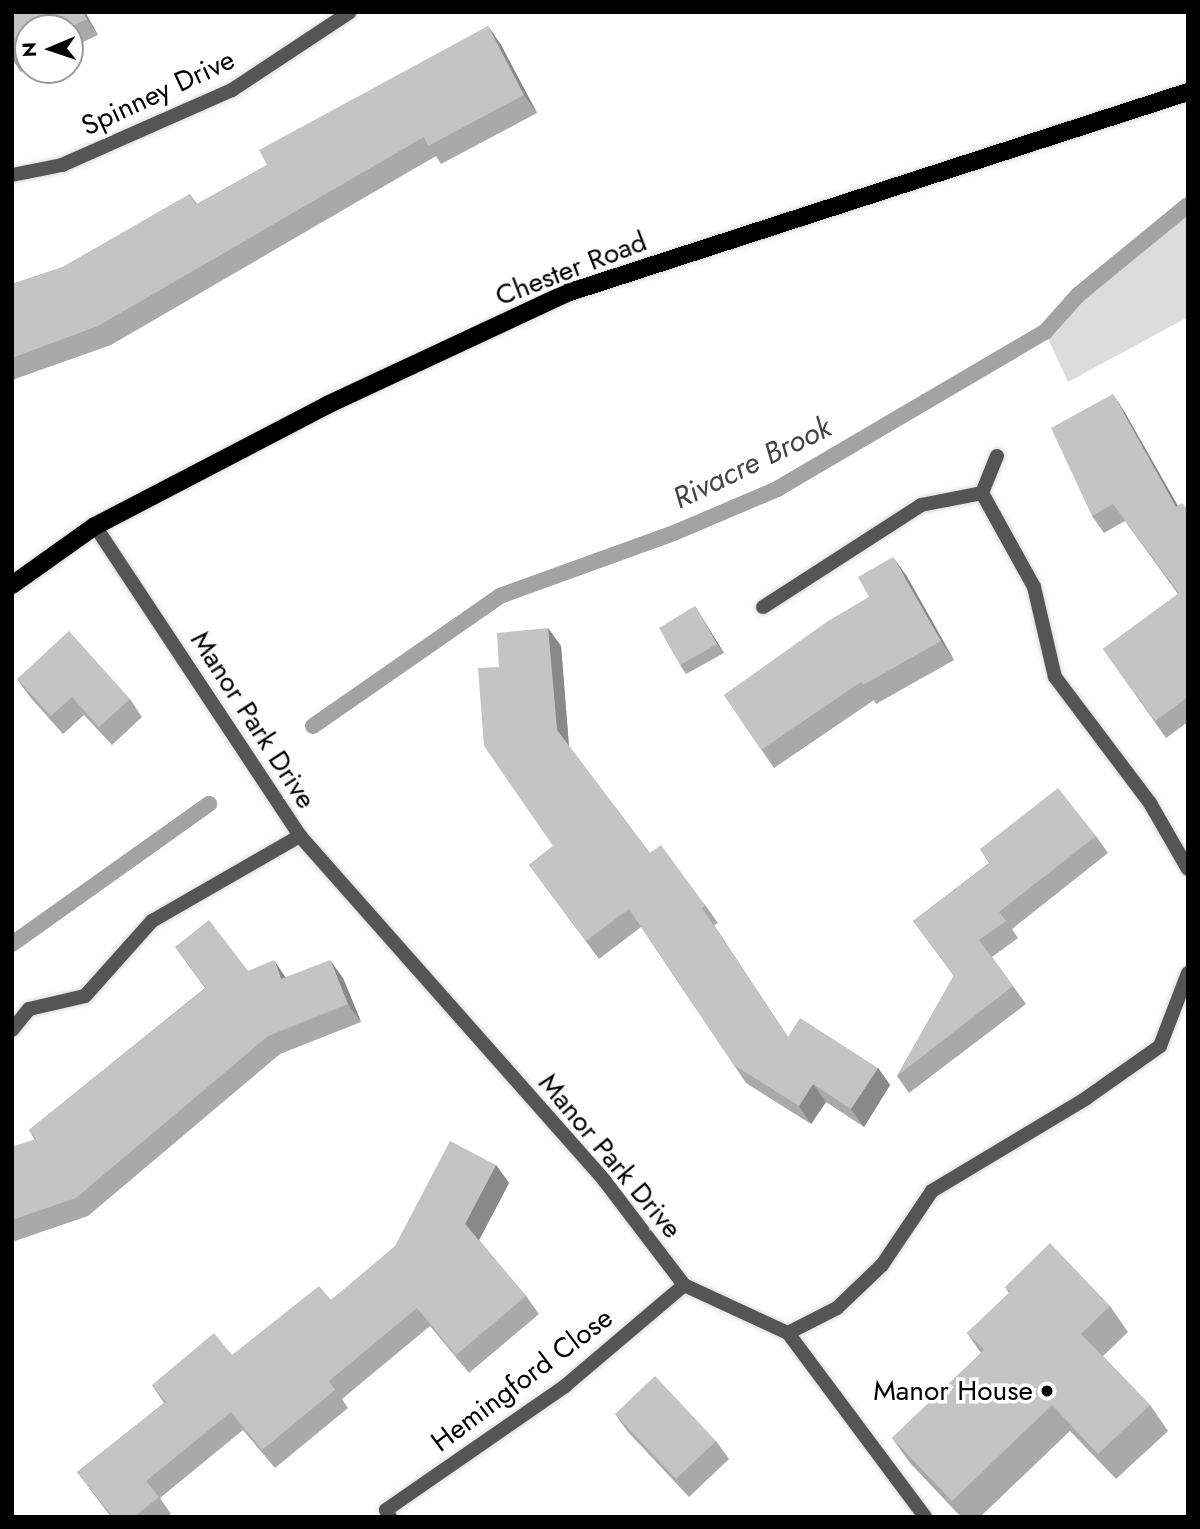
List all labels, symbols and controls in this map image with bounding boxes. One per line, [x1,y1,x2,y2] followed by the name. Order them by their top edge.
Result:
[14,14,84,84] north arrow
[16,42,43,58] text: N
[76,43,240,143] street label: Spinney Drive
[491,225,651,313] street label: Chester Road
[667,409,837,517] water label: Rivacre Brook
[183,625,323,815] street label: Manor Park Drive
[531,1067,689,1245] street label: Manor Park Drive
[425,1301,619,1459] street label: Hemingford Close
[873,1374,1033,1408] place label: Manor House
[1039,1383,1055,1399] marker: Manor House

